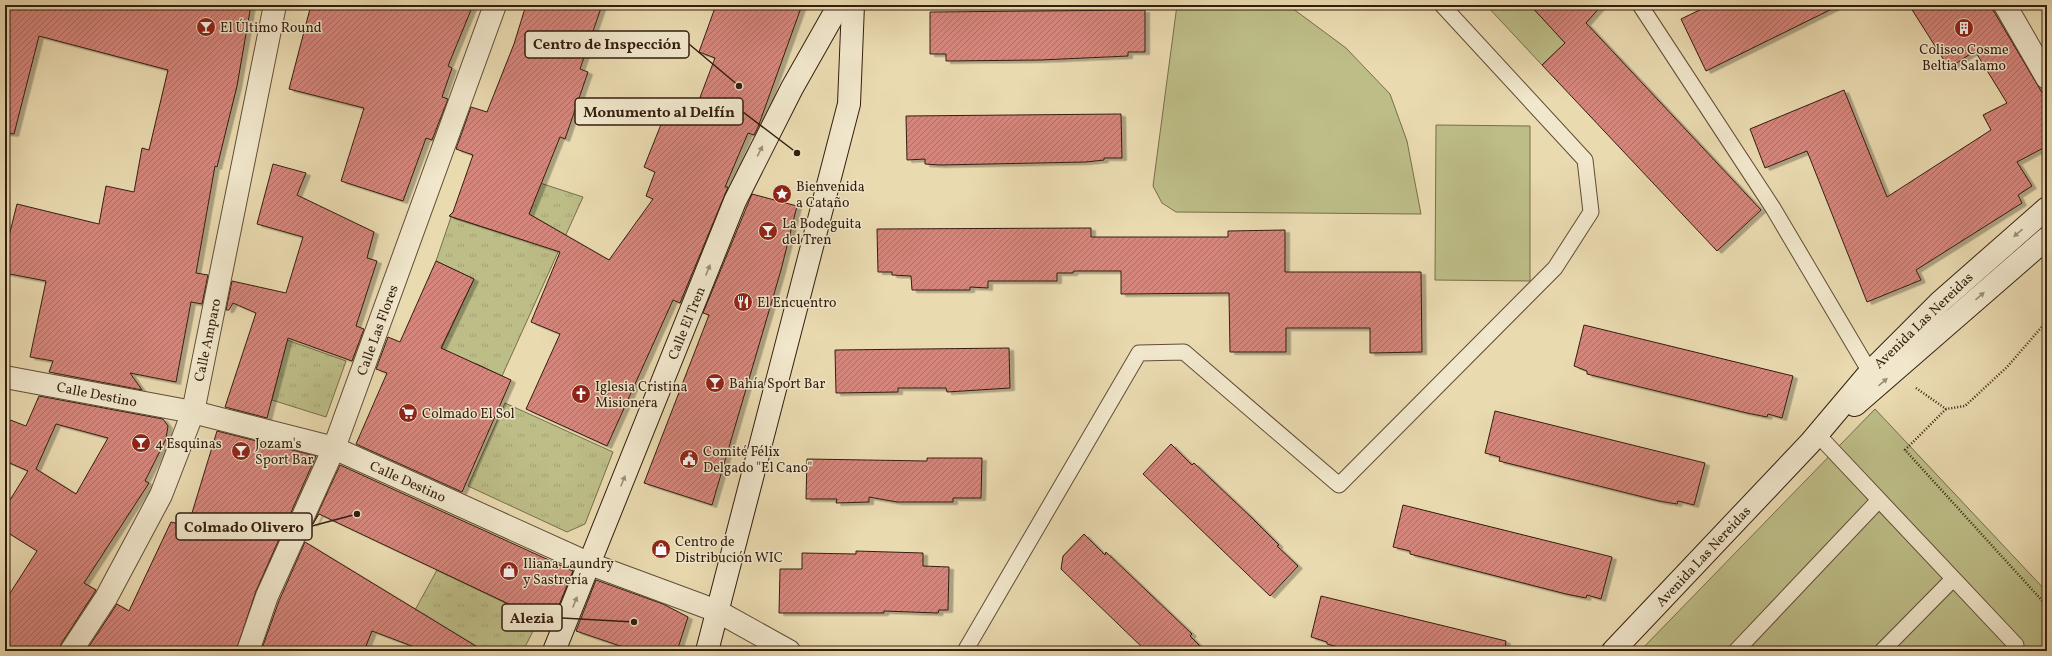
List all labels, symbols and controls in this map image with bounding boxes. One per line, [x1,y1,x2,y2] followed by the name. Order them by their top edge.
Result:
[195,16,217,38] bar icon: El Último Round
[1953,17,1975,39] building icon: Coliseo Cosme Beltia Salamo
[220,18,322,38] place label: El Último Round
[525,31,689,58] callout: Centro de Inspección
[533,35,681,56] text: Centro de Inspección
[1919,41,2009,76] place label: Coliseo Cosme Beltia Salamo
[575,98,743,125] callout: Monumento al Delfín
[583,103,735,124] text: Monumento al Delfín
[757,145,763,157] one-way arrow
[796,178,865,213] place label: Bienvenida a Cataño
[771,183,793,205] place icon: Bienvenida a Cataño
[782,215,861,250] place label: La Bodeguita del Tren
[757,220,779,242] bar icon: La Bodeguita del Tren
[2012,229,2023,238] one-way arrow
[705,263,711,275] one-way arrow
[1870,269,1978,374] street label: Avenida Las Nereidas
[353,282,404,379] street label: Calle Las Flores
[664,284,711,363] street label: Calle El Tren
[732,291,754,313] restaurant icon: El Encuentro
[1975,291,1985,300] one-way arrow
[757,294,837,313] place label: El Encuentro
[190,297,227,384] street label: Calle Amparo
[704,372,726,394] bar icon: Bahía Sport Bar
[729,375,825,394] place label: Bahía Sport Bar
[1877,377,1888,386] one-way arrow
[55,378,139,413] street label: Calle Destino
[595,378,688,413] place label: Iglesia Cristina Misionera
[570,383,592,405] church icon: Iglesia Cristina Misionera
[397,402,419,424] supermarket icon: Colmado El Sol
[422,405,515,424] place label: Colmado El Sol
[130,432,152,454] bar icon: 4 Esquinas
[155,435,222,454] place label: 4 Esquinas
[255,435,313,470] place label: Jozam's Sport Bar
[230,440,252,462] bar icon: Jozam's Sport Bar
[703,443,812,478] place label: Comité Félix Delgado "El Cano"
[678,448,700,470] public building icon: Comité Félix Delgado "El Cano"
[366,457,449,508] street label: Calle Destino
[620,476,626,487] one-way arrow
[1652,503,1756,612] street label: Avenida Las Nereidas
[176,513,312,540] callout: Colmado Olivero
[184,518,304,539] text: Colmado Olivero
[675,533,783,568] place label: Centro de Distribución WIC
[650,538,672,560] shop icon: Centro de Distribución WIC
[523,555,614,590] place label: Iliana Laundry y Sastrería
[498,560,520,582] shop icon: Iliana Laundry y Sastrería
[572,597,578,608] one-way arrow
[502,604,562,631] callout: Alezia
[510,609,554,630] text: Alezia

